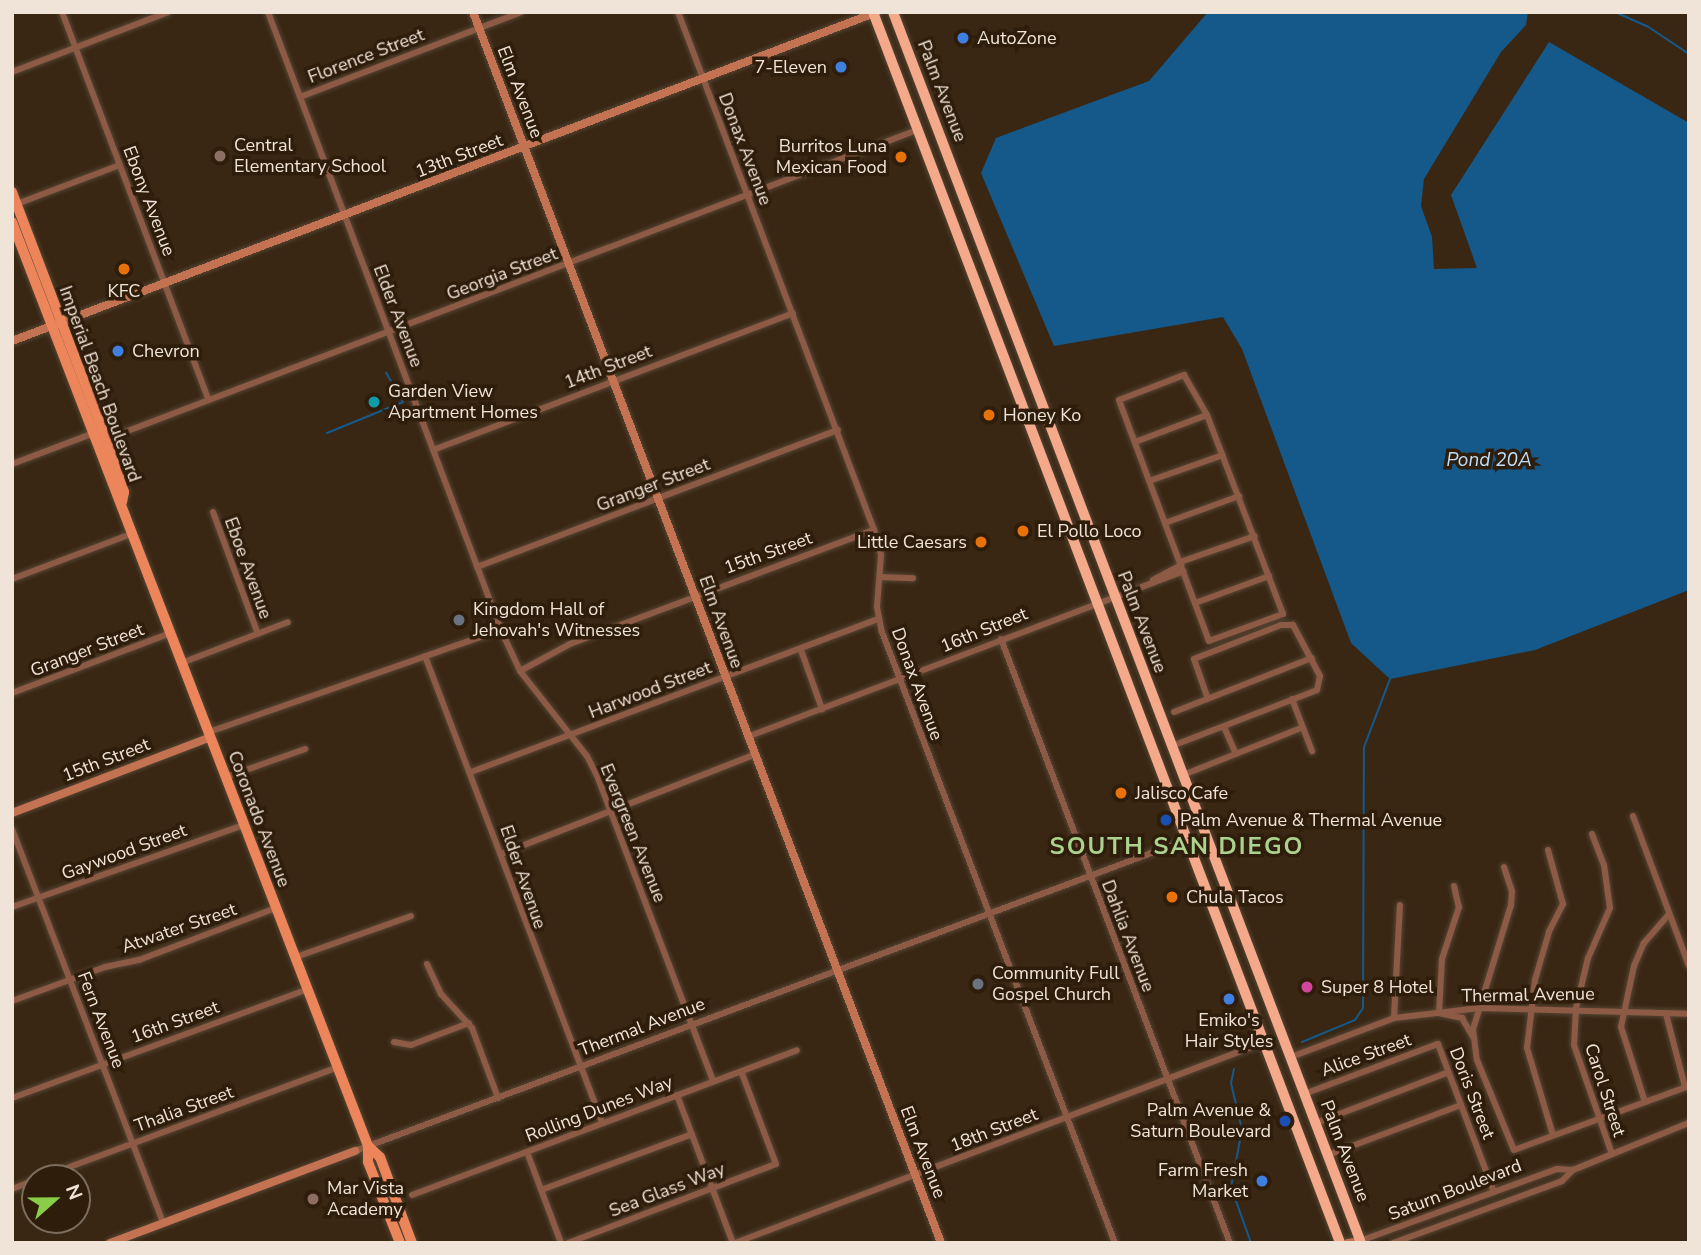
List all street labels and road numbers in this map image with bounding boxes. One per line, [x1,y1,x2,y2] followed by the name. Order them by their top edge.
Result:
[305,24,427,88] street label: Florence Street
[913,37,971,145] street label: Palm Avenue
[493,43,547,141] street label: Elm Avenue
[714,90,776,208] street label: Donax Avenue
[412,129,506,183] street label: 13th Street
[118,143,180,259] street label: Ebony Avenue
[444,243,560,305] street label: Georgia Street
[369,262,427,370] street label: Elder Avenue
[54,283,146,485] street label: Imperial Beach Boulevard
[561,340,655,394] street label: 14th Street
[593,454,713,516] street label: Granger Street
[220,514,276,622] street label: Eboe Avenue
[721,527,815,579] street label: 15th Street
[1113,568,1171,676] street label: Palm Avenue
[694,573,748,671] street label: Elm Avenue
[937,603,1031,657] street label: 16th Street
[27,619,147,681] street label: Granger Street
[887,625,947,743] street label: Donax Avenue
[586,657,714,723] street label: Harwood Street
[59,733,153,787] street label: 15th Street
[223,748,295,890] street label: Coronado Avenue
[595,761,671,905] street label: Evergreen Avenue
[59,819,189,885] street label: Gaywood Street
[495,822,551,932] street label: Elder Avenue
[1097,877,1159,995] street label: Dahlia Avenue
[119,898,239,958] street label: Atwater Street
[73,969,129,1071] street label: Fern Avenue
[1461,983,1595,1007] street label: Thermal Avenue
[576,993,708,1061] street label: Thermal Avenue
[128,996,222,1048] street label: 16th Street
[1318,1029,1414,1081] street label: Alice Street
[1580,1041,1630,1139] street label: Carol Street
[1445,1044,1499,1142] street label: Doris Street
[522,1071,676,1147] street label: Rolling Dunes Way
[132,1081,236,1137] street label: Thalia Street
[1316,1097,1374,1205] street label: Palm Avenue
[896,1103,950,1201] street label: Elm Avenue
[947,1103,1041,1157] street label: 18th Street
[1385,1155,1525,1225] street label: Saturn Boulevard
[606,1158,728,1222] street label: Sea Glass Way

